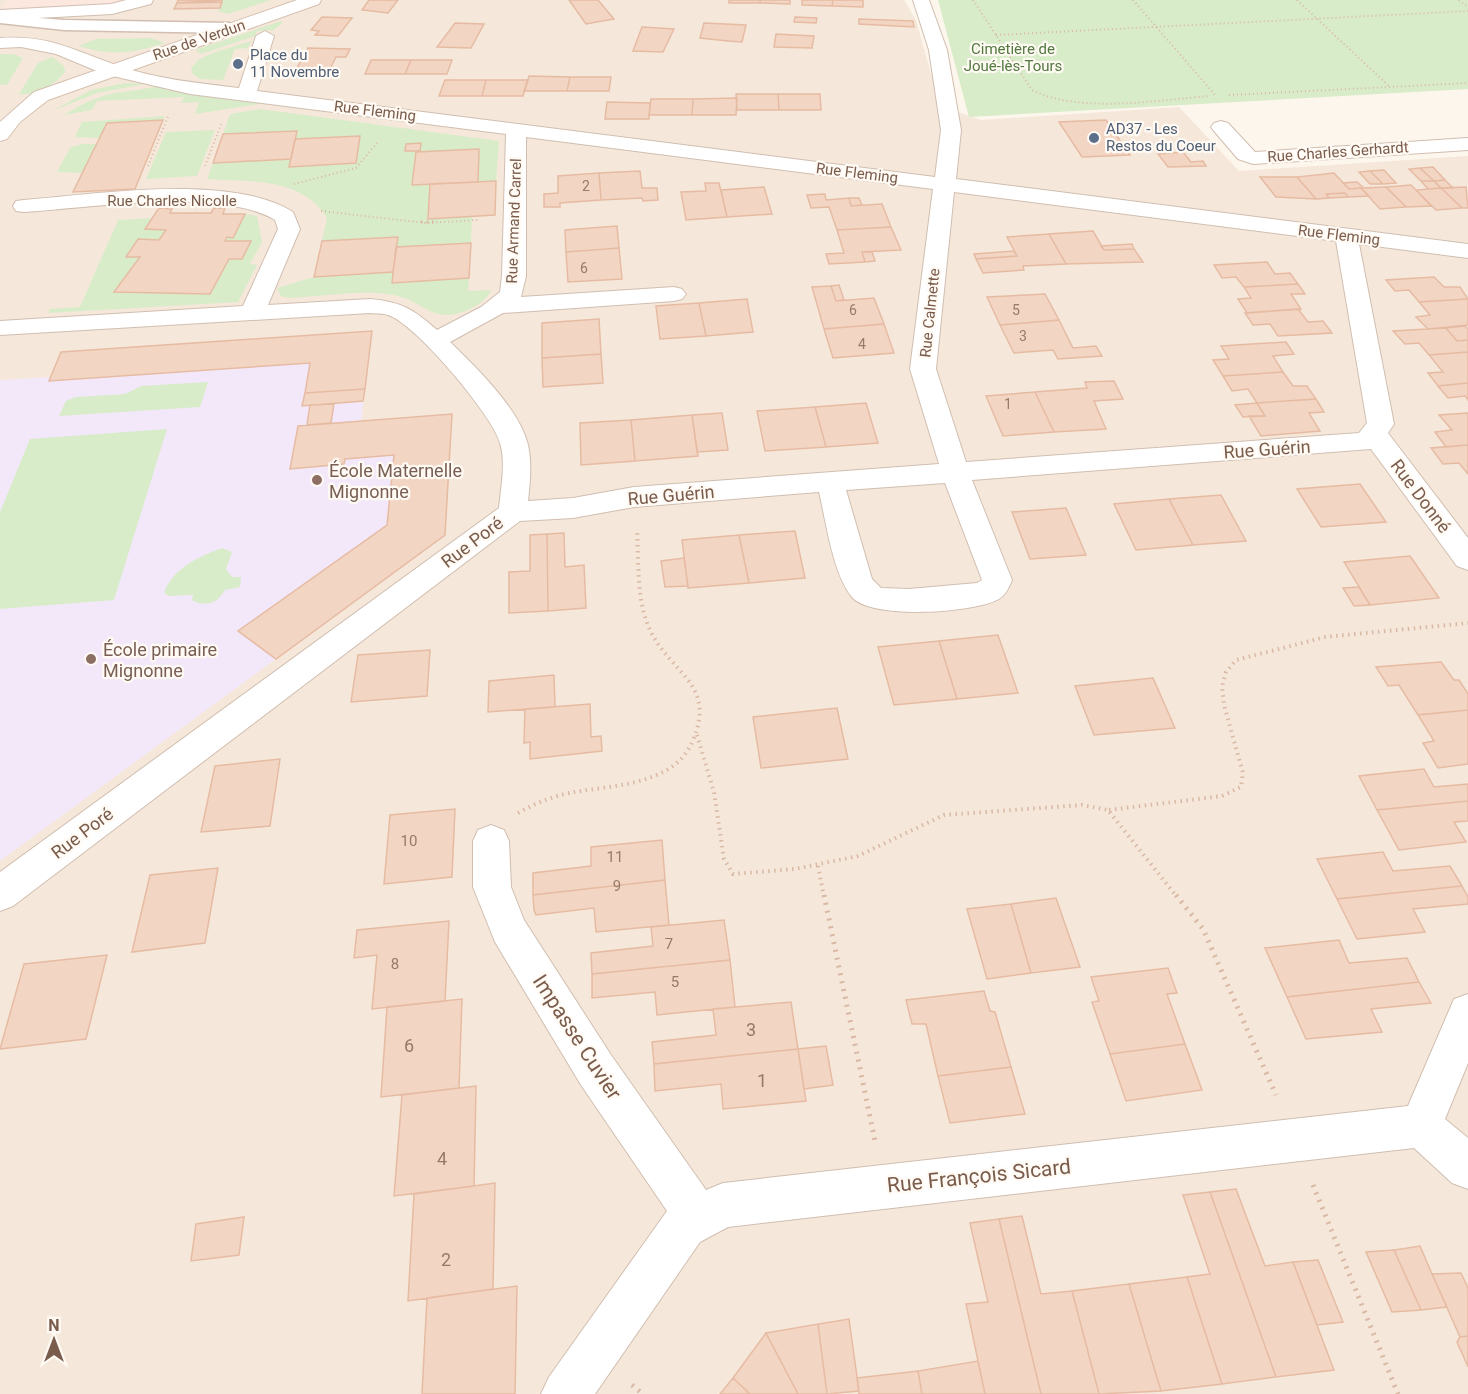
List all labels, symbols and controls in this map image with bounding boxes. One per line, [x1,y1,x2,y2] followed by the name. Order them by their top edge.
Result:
[150,16,248,64] street label: Rue de Verdun
[964,40,1062,75] park label: Cimetière de Joué-lès-Tours
[250,46,339,81] place label: Place du 11 Novembre
[231,57,245,71] marker: Place du 11 Novembre
[333,97,417,125] street label: Rue Fleming
[1106,120,1216,155] place label: AD37 - Les Restos du Coeur
[1087,131,1101,145] marker: AD37 - Les Restos du Coeur
[1267,138,1409,166] street label: Rue Charles Gerhardt
[503,158,525,284] street label: Rue Armand Carrel
[815,159,899,187] street label: Rue Fleming
[582,178,590,194] house number: 2
[107,192,237,210] street label: Rue Charles Nicolle
[1297,221,1381,249] street label: Rue Fleming
[580,260,588,276] house number: 6
[916,267,944,359] street label: Rue Calmette
[849,302,857,318] house number: 6
[1012,302,1020,318] house number: 5
[1019,328,1027,344] house number: 3
[858,336,866,352] house number: 4
[1004,396,1012,412] house number: 1
[1223,435,1311,463] street label: Rue Guérin
[1387,455,1455,537] street label: Rue Donné
[329,460,462,502] place label: École Maternelle Mignonne
[310,473,324,487] marker: École Maternelle Mignonne
[627,481,715,509] street label: Rue Guérin
[437,512,507,572] street label: Rue Poré
[103,639,217,681] place label: École primaire Mignonne
[84,652,98,666] marker: École primaire Mignonne
[47,803,117,863] street label: Rue Poré
[401,832,417,850] house number: 10
[607,848,623,866] house number: 11
[613,877,621,895] house number: 9
[665,935,673,953] house number: 7
[391,955,399,973] house number: 8
[528,970,626,1104] street label: Impasse Cuvier
[671,973,679,991] house number: 5
[746,1019,756,1040] house number: 3
[404,1035,414,1056] house number: 6
[757,1070,767,1091] house number: 1
[437,1148,447,1169] house number: 4
[886,1154,1072,1198] street label: Rue François Sicard
[441,1249,451,1270] house number: 2
[24,1310,84,1370] north arrow
[48,1316,60,1335] text: N

